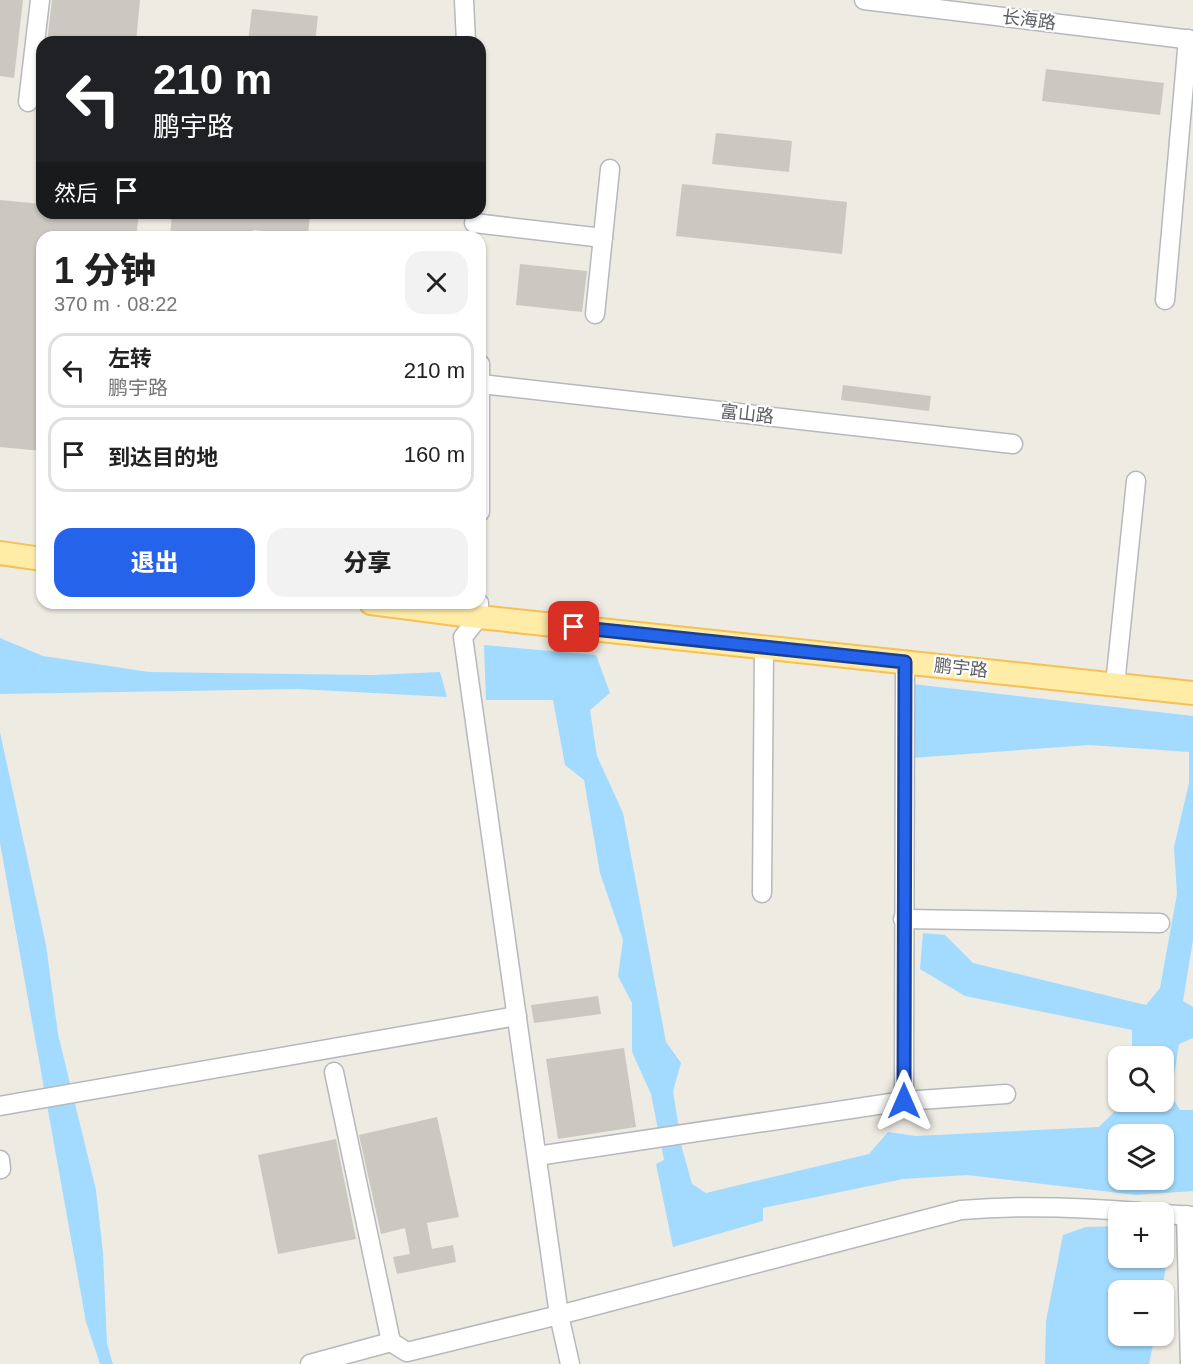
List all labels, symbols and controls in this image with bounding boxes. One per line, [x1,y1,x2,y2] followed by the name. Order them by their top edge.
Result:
[1001,7,1057,33] street label: 长海路
[153,56,272,103] text: 210 m
[54,60,132,138] icon: left
[153,112,234,142] text: 鹏宇路
[110,174,143,207] icon: arrive
[54,181,98,206] text: 然后
[54,250,156,291] text: 1 分钟
[405,251,468,314] button: close
[54,293,177,315] text: 370 m · 08:22
[108,346,152,371] text: 左转
[57,354,90,387] icon: left
[404,358,465,383] text: 210 m
[108,377,168,399] text: 鹏宇路
[719,401,775,427] street label: 富山路
[57,438,90,471] icon: arrive
[404,442,465,467] text: 160 m
[108,445,218,470] text: 到达目的地
[54,528,255,597] button: 退出
[267,528,468,597] button: 分享
[548,601,599,652] pin
[557,610,590,643] icon: arrive
[933,655,989,681] street label: 鹏宇路
[1108,1046,1174,1346] map controls
[1108,1046,1174,1112] button: search
[872,1069,936,1133] position arrow
[1108,1124,1174,1190] button: layers
[1108,1202,1174,1268] button: +
[1108,1280,1174,1346] button: −

